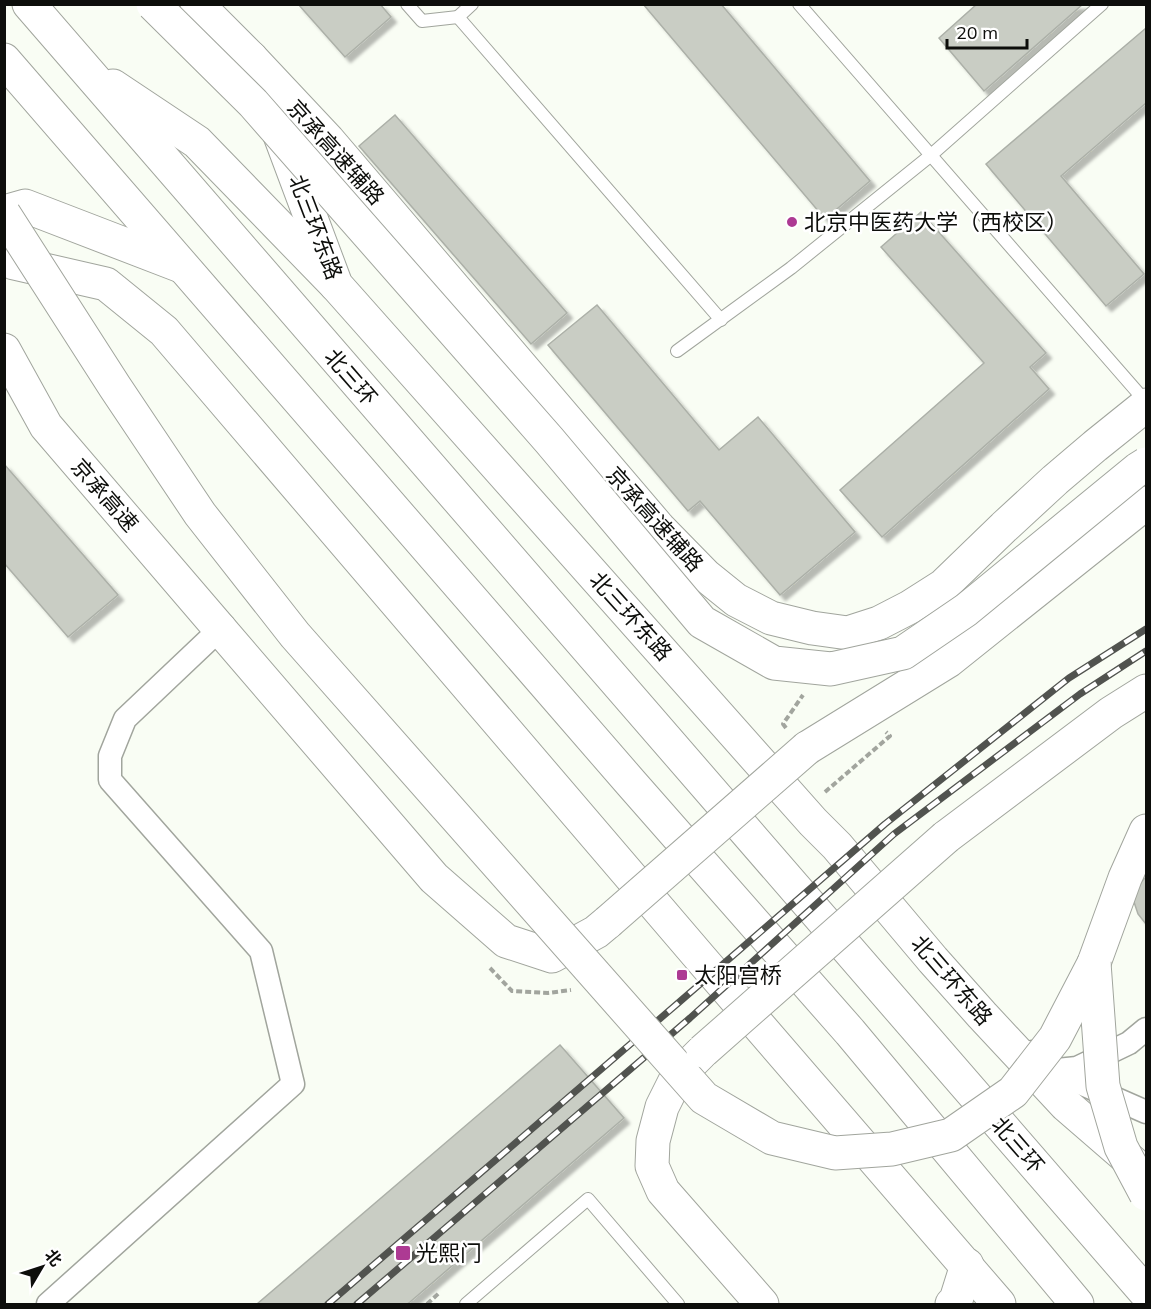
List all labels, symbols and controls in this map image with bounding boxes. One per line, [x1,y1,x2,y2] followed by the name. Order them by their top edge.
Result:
[947,12,1026,50] scale bar
[956,21,998,44] text: 20 m
[281,94,391,210] street label: 京承高速辅路
[283,171,349,283] street label: 北三环东路
[804,208,1068,236] place label: 北京中医药大学（西校区）
[785,215,799,229] marker: 北京中医药大学（西校区）
[319,343,383,411] street label: 北三环
[66,453,144,537] street label: 京承高速
[600,461,710,577] street label: 京承高速辅路
[584,566,678,666] street label: 北三环东路
[905,929,999,1031] street label: 北三环东路
[694,961,782,989] place label: 太阳宫桥
[675,968,689,982] marker: 太阳宫桥
[986,1111,1050,1179] street label: 北三环
[12,1237,72,1297] north arrow
[416,1239,482,1267] place label: 光熙门
[394,1244,412,1262] marker: 光熙门
[41,1245,66,1270] text: 北

